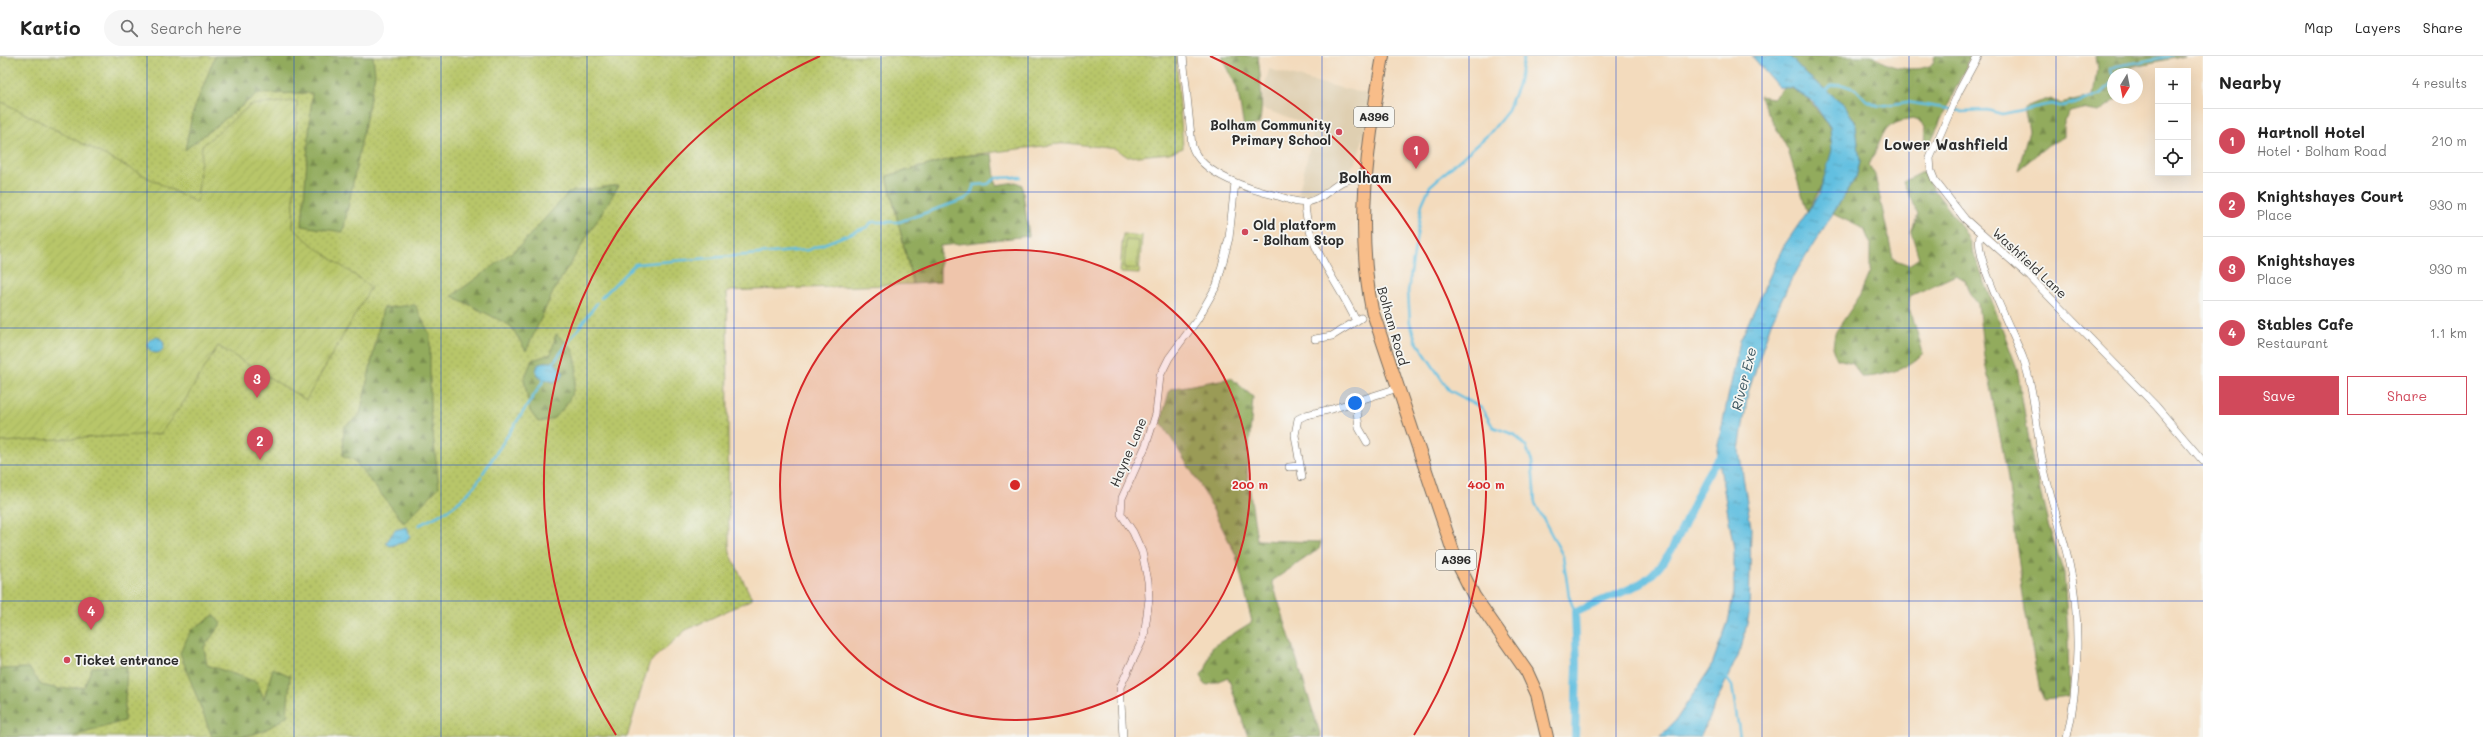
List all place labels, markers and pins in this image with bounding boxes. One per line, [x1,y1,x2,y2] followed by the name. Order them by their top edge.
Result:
[1210,116,1331,149] place label: Bolham Community Primary School
[1334,127,1344,137] marker: Bolham Community Primary School
[1403,136,1429,169] pin: 1
[1253,216,1344,248] place label: Old platform - Bolham Stop
[1240,227,1250,237] marker: Old platform - Bolham Stop
[244,365,270,398] pin: 3
[247,427,273,460] pin: 2
[1008,478,1022,492] centre of rings
[78,597,104,630] pin: 4
[75,651,179,668] place label: Ticket entrance
[62,655,72,665] marker: Ticket entrance

